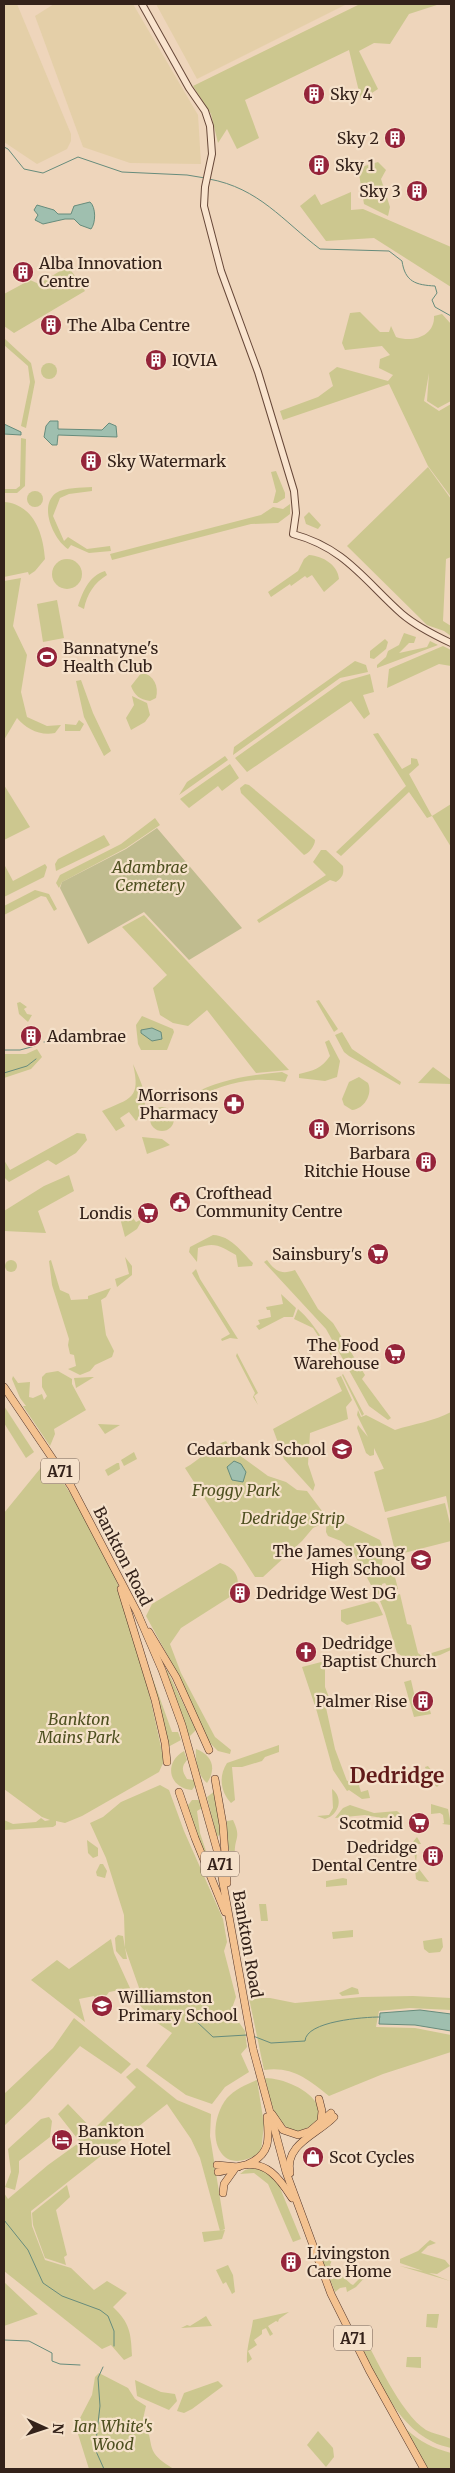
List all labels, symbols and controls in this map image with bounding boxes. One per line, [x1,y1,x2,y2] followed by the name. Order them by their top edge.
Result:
[302,82,326,106] building icon: Sky 4
[330,84,373,104] place label: Sky 4
[383,126,407,150] building icon: Sky 2
[337,128,379,148] place label: Sky 2
[307,153,331,177] building icon: Sky 1
[335,155,375,175] place label: Sky 1
[405,179,429,203] building icon: Sky 3
[359,181,401,201] place label: Sky 3
[38,253,163,291] place label: Alba Innovation Centre
[11,260,35,284] building icon: Alba Innovation Centre
[39,313,63,337] building icon: The Alba Centre
[67,315,190,335] place label: The Alba Centre
[144,348,168,372] building icon: IQVIA
[172,350,218,370] place label: IQVIA
[79,449,103,473] building icon: Sky Watermark
[107,451,227,471] place label: Sky Watermark
[63,638,158,676] place label: Bannatyne's Health Club
[35,645,59,669] sports icon: Bannatyne's Health Club
[110,857,188,895] park label: Adambrae Cemetery
[19,1024,43,1048] building icon: Adambrae
[46,1026,126,1046] place label: Adambrae
[138,1085,219,1123] place label: Morrisons Pharmacy
[222,1092,246,1116] pharmacy icon: Morrisons Pharmacy
[307,1117,331,1141] building icon: Morrisons
[335,1119,415,1139] place label: Morrisons
[304,1143,410,1181] place label: Barbara Ritchie House
[414,1150,438,1174] building icon: Barbara Ritchie House
[196,1183,342,1221] place label: Crofthead Community Centre
[168,1190,192,1214] public building icon: Crofthead Community Centre
[136,1201,160,1225] supermarket icon: Londis
[79,1203,132,1223] place label: Londis
[366,1242,390,1266] supermarket icon: Sainsbury's
[272,1244,362,1264] place label: Sainsbury's
[293,1335,379,1373] place label: The Food Warehouse
[383,1342,407,1366] supermarket icon: The Food Warehouse
[330,1437,354,1461] school or university icon: Cedarbank School
[187,1439,326,1459] place label: Cedarbank School
[41,1458,79,1484] road number: A71
[191,1480,280,1500] park label: Froggy Park
[89,1503,157,1609] street label: Bankton Road
[240,1508,345,1528] park label: Dedridge Strip
[273,1541,405,1579] place label: The James Young High School
[409,1548,433,1572] school or university icon: The James Young High School
[228,1581,252,1605] building icon: Dedridge West DG
[256,1583,397,1603] place label: Dedridge West DG
[322,1633,437,1671] place label: Dedridge Baptist Church
[294,1640,318,1664] church icon: Dedridge Baptist Church
[411,1689,435,1713] building icon: Palmer Rise
[315,1691,407,1711] place label: Palmer Rise
[37,1709,120,1747] park label: Bankton Mains Park
[350,1762,444,1789] district label: Dedridge
[407,1811,431,1835] supermarket icon: Scotmid
[339,1813,403,1833] place label: Scotmid
[312,1837,417,1875] place label: Dedridge Dental Centre
[421,1844,445,1868] building icon: Dedridge Dental Centre
[201,1852,239,1876] road number: A71
[229,1889,267,2000] street label: Bankton Road
[117,1987,238,2025] place label: Williamston Primary School
[90,1994,114,2018] school or university icon: Williamston Primary School
[78,2121,171,2159] place label: Bankton House Hotel
[50,2128,74,2152] hotel icon: Bankton House Hotel
[301,2145,325,2169] shop icon: Scot Cycles
[329,2147,415,2167] place label: Scot Cycles
[307,2243,391,2281] place label: Livingston Care Home
[279,2250,303,2274] building icon: Livingston Care Home
[334,2326,372,2350] road number: A71
[20,2403,70,2453] north arrow
[73,2416,153,2454] park label: Ian White's Wood
[49,2423,67,2435] text: N

